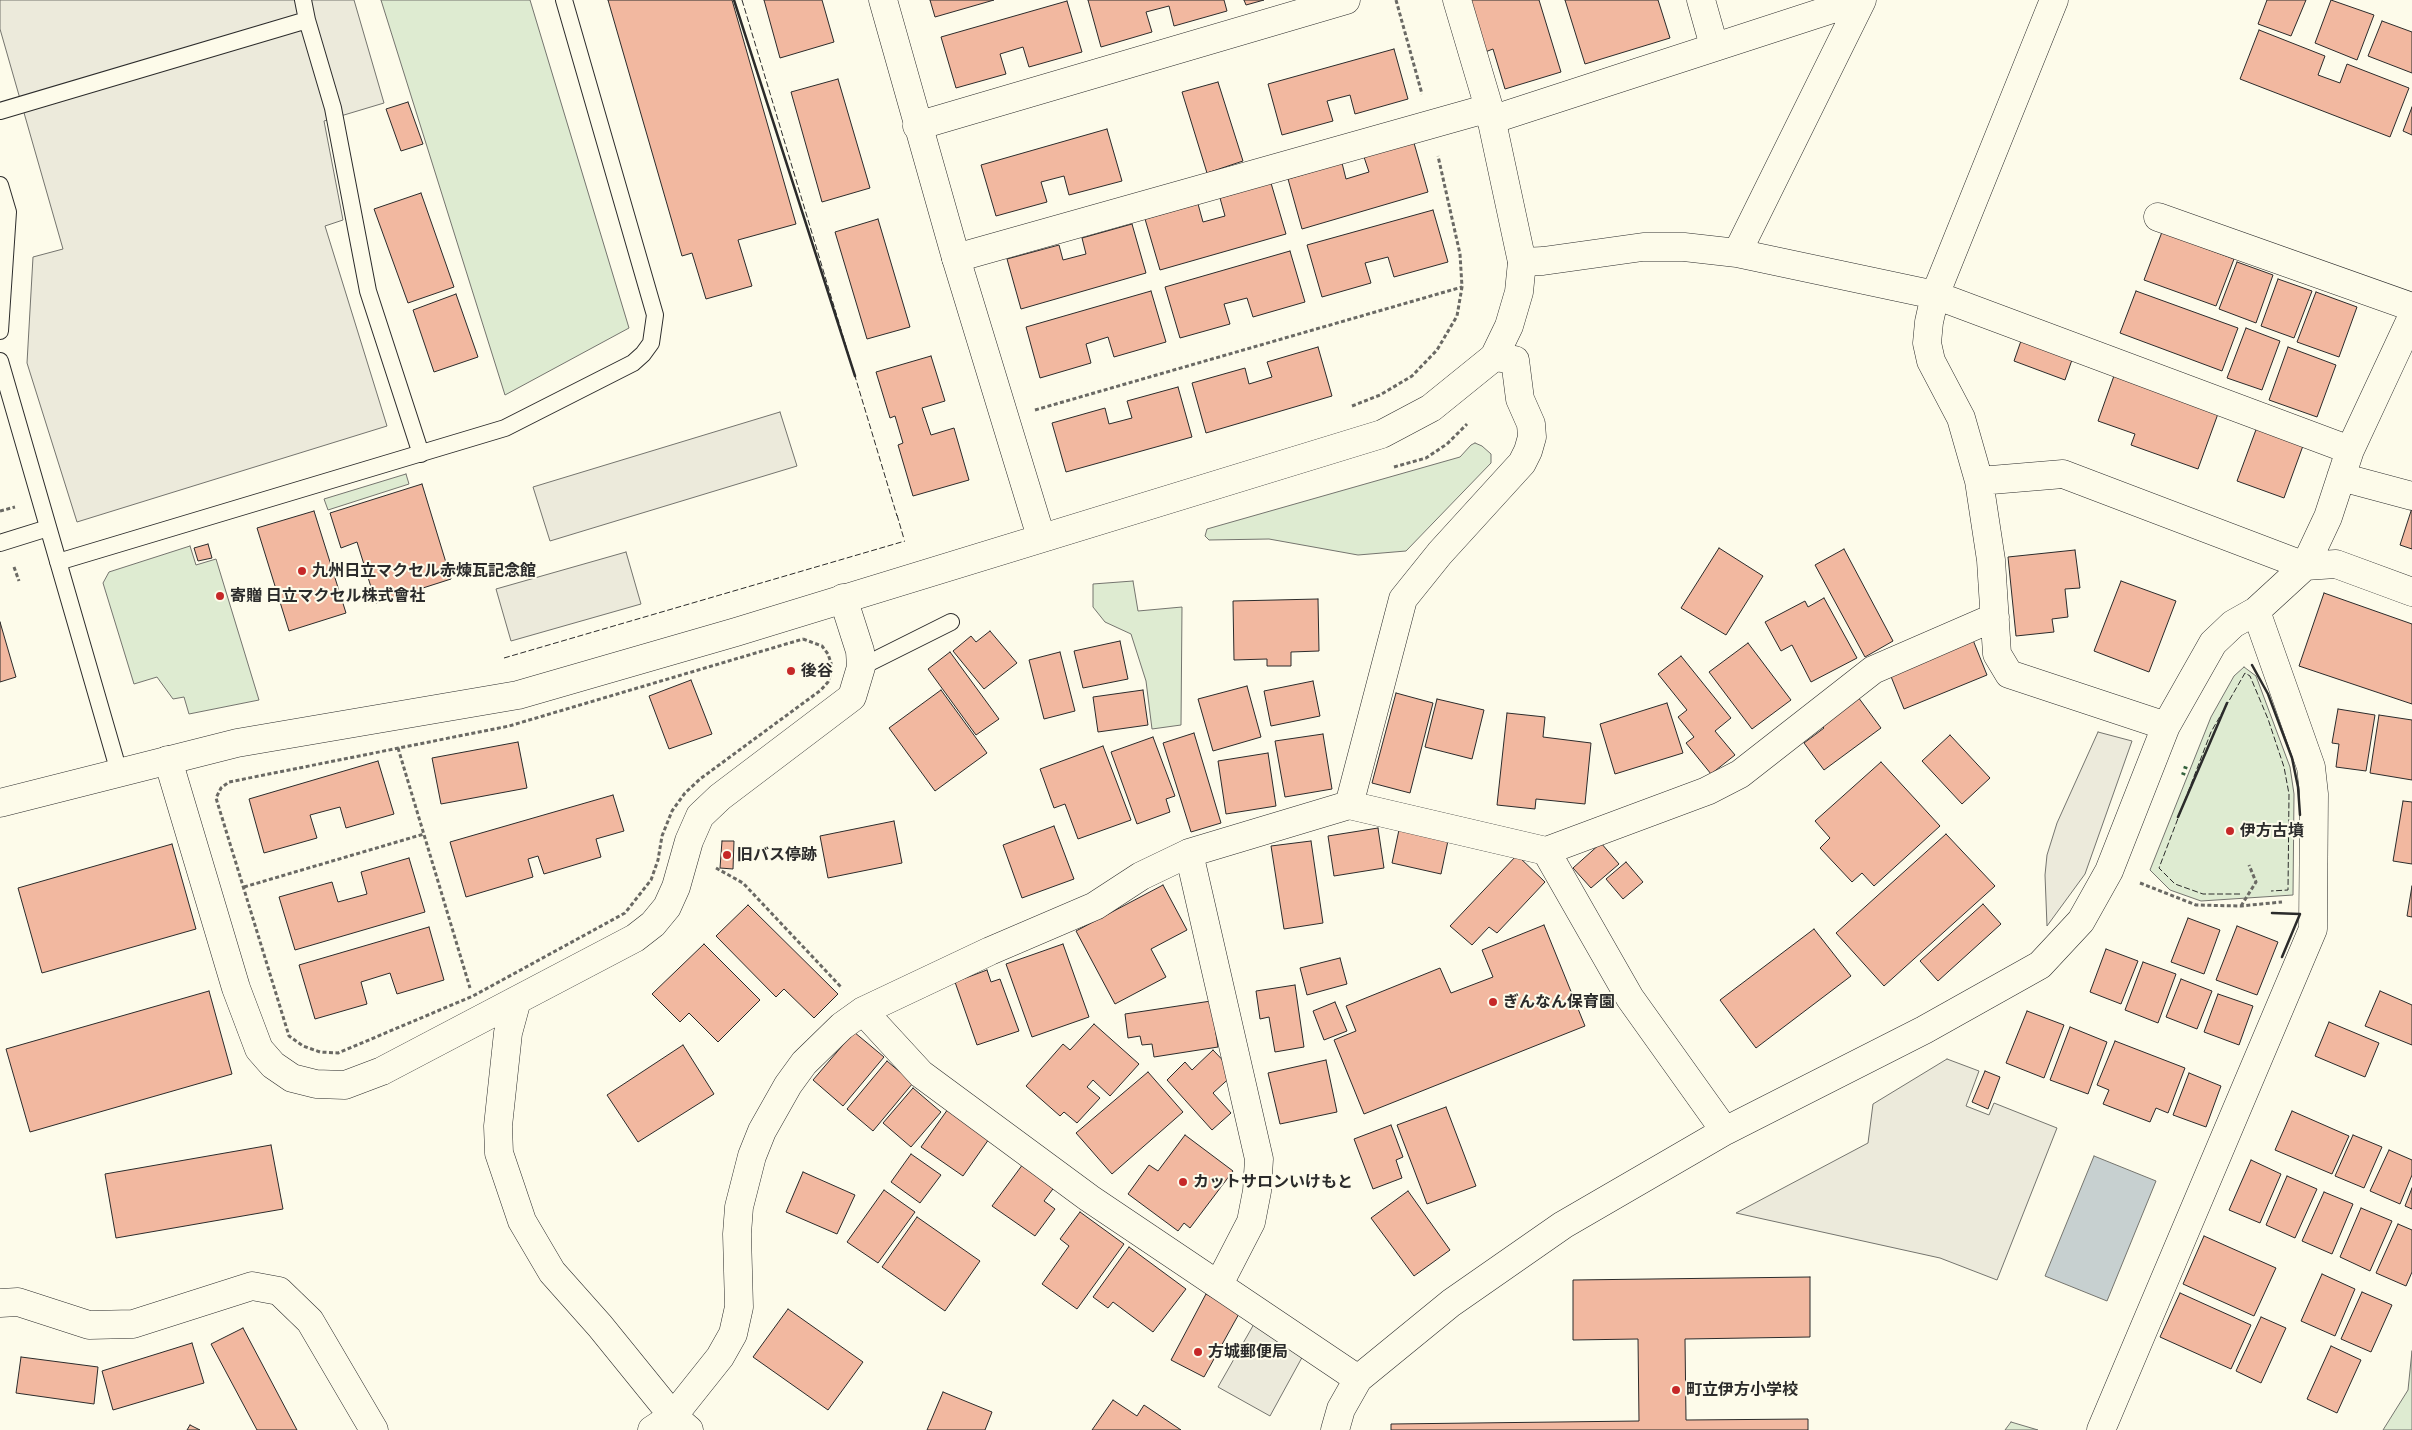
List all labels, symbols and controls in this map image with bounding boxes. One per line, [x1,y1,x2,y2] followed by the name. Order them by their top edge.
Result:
[312,561,536,581] place label: 九州日立マクセル赤煉瓦記念館
[296,565,308,577] marker: 九州日立マクセル赤煉瓦記念館
[230,586,426,606] place label: 寄贈 日立マクセル株式會社
[214,590,226,602] marker: 寄贈 日立マクセル株式會社
[801,661,833,681] place label: 後谷
[785,665,797,677] marker: 後谷
[2240,821,2304,841] place label: 伊方古墳
[2224,825,2236,837] marker: 伊方古墳
[737,845,817,865] place label: 旧バス停跡
[721,849,733,861] marker: 旧バス停跡
[1503,992,1615,1012] place label: ぎんなん保育園
[1487,996,1499,1008] marker: ぎんなん保育園
[1193,1172,1353,1192] place label: カットサロンいけもと
[1177,1176,1189,1188] marker: カットサロンいけもと
[1208,1342,1288,1362] place label: 方城郵便局
[1192,1346,1204,1358] marker: 方城郵便局
[1686,1380,1798,1400] place label: 町立伊方小学校
[1670,1384,1682,1396] marker: 町立伊方小学校

